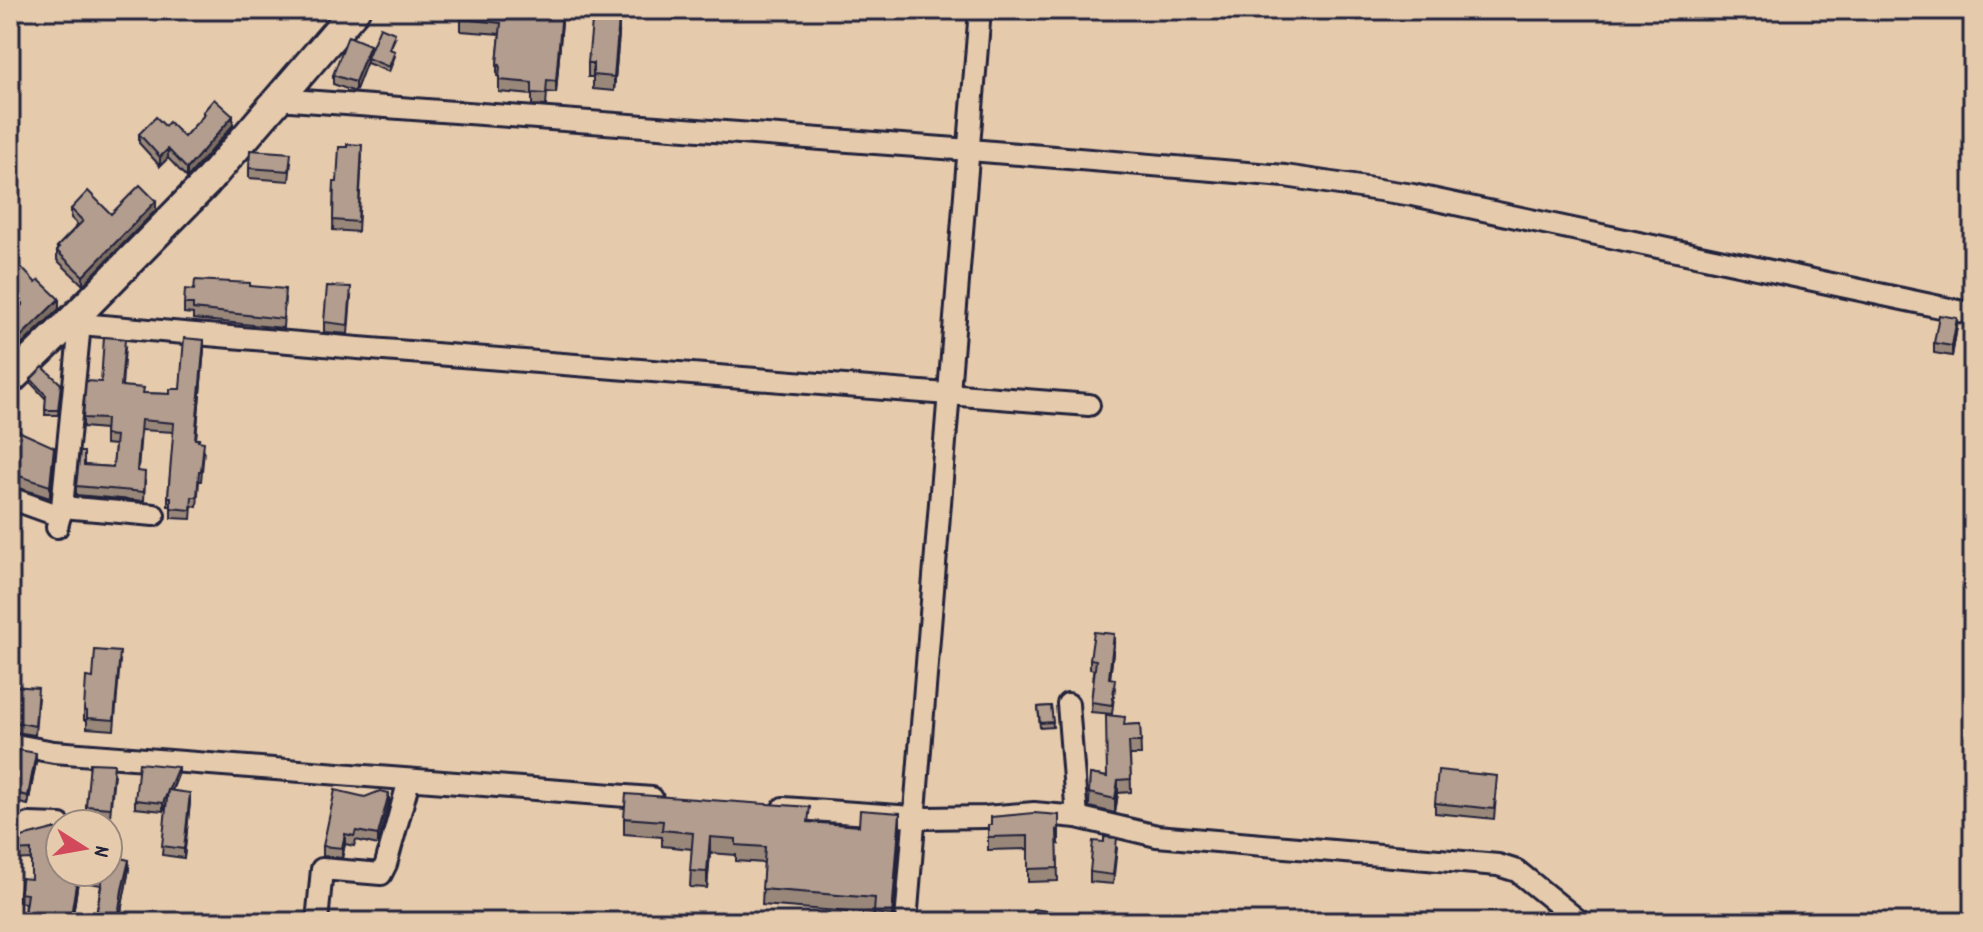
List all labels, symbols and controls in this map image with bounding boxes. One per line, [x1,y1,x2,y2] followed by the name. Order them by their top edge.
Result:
[44,808,124,888] north arrow
[84,843,116,860] text: N

